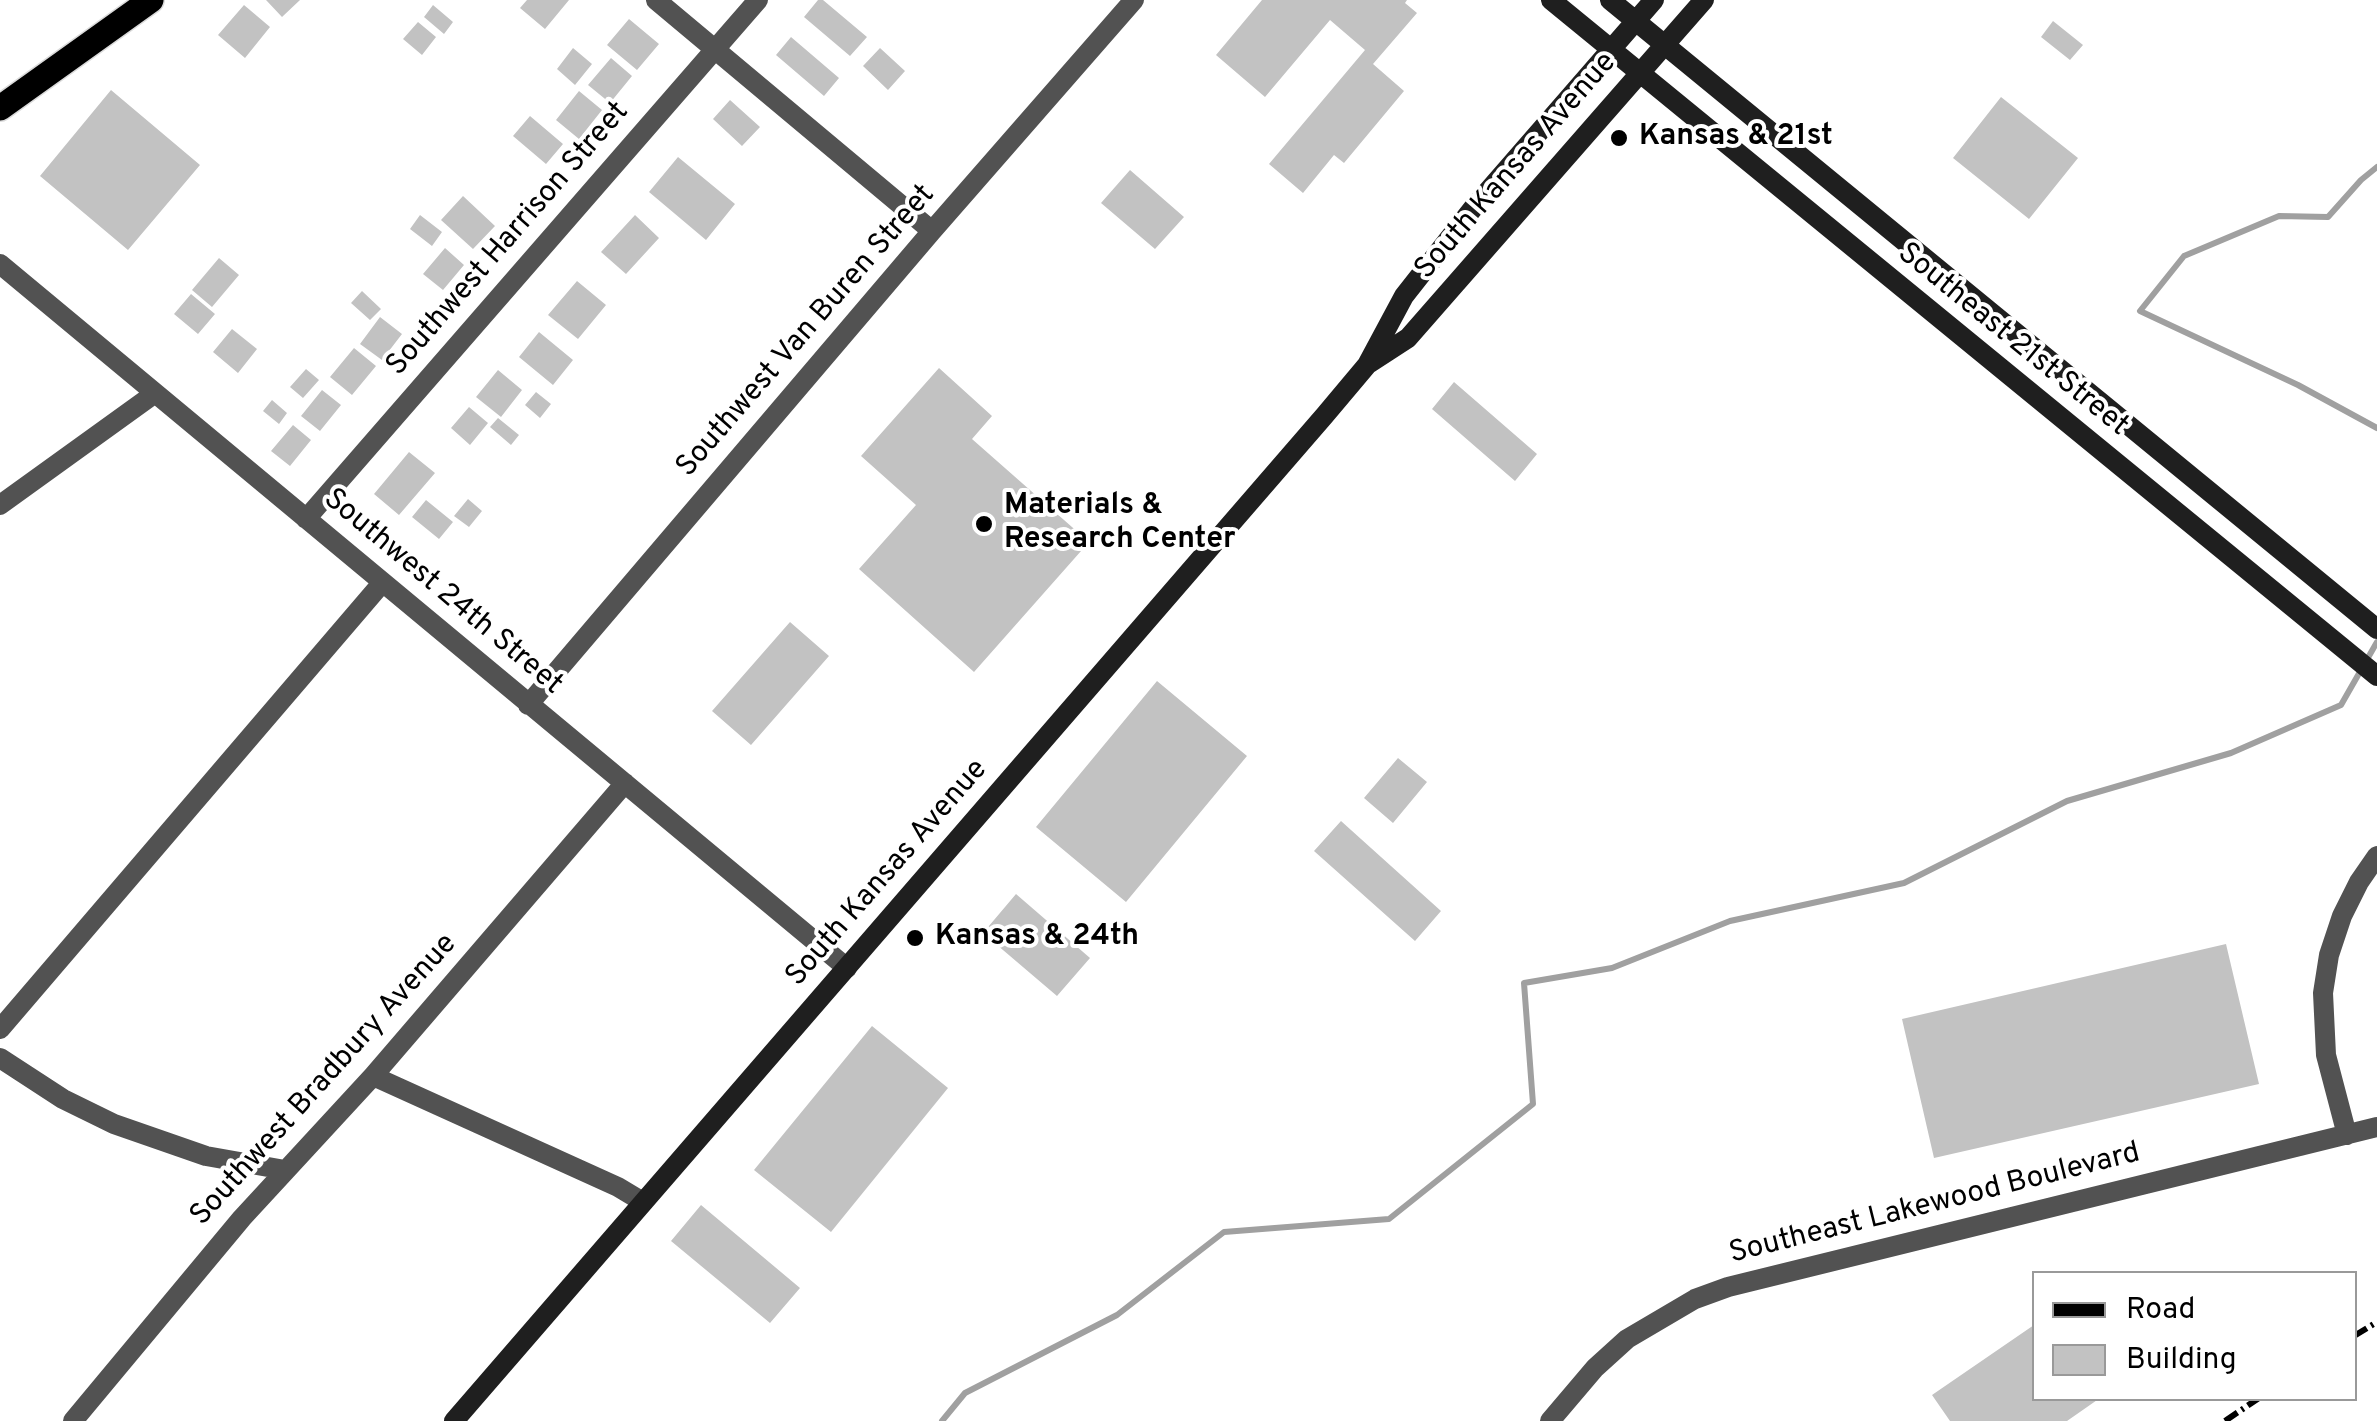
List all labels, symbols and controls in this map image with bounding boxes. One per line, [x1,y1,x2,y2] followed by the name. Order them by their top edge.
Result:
[1409,46,1625,288] street label: South Kansas Avenue
[380,96,638,384] street label: Southwest Harrison Street
[1639,120,1833,156] place label: Kansas & 21st
[1608,127,1630,149] marker: Kansas & 21st
[670,178,944,486] street label: Southwest Van Buren Street
[1889,237,2135,445] street label: Southeast 21st Street
[315,482,569,704] street label: Southwest 24th Street
[1004,489,1235,560] place label: Materials & Research Center
[973,513,995,535] marker: Materials & Research Center
[780,753,996,995] street label: South Kansas Avenue
[935,920,1139,956] place label: Kansas & 24th
[904,927,926,949] marker: Kansas & 24th
[184,928,466,1234] street label: Southwest Bradbury Avenue
[1726,1137,2144,1273] street label: Southeast Lakewood Boulevard
[2032,1271,2357,1401] legend
[2126,1292,2195,1329] text: Road
[2126,1342,2237,1379] text: Building

